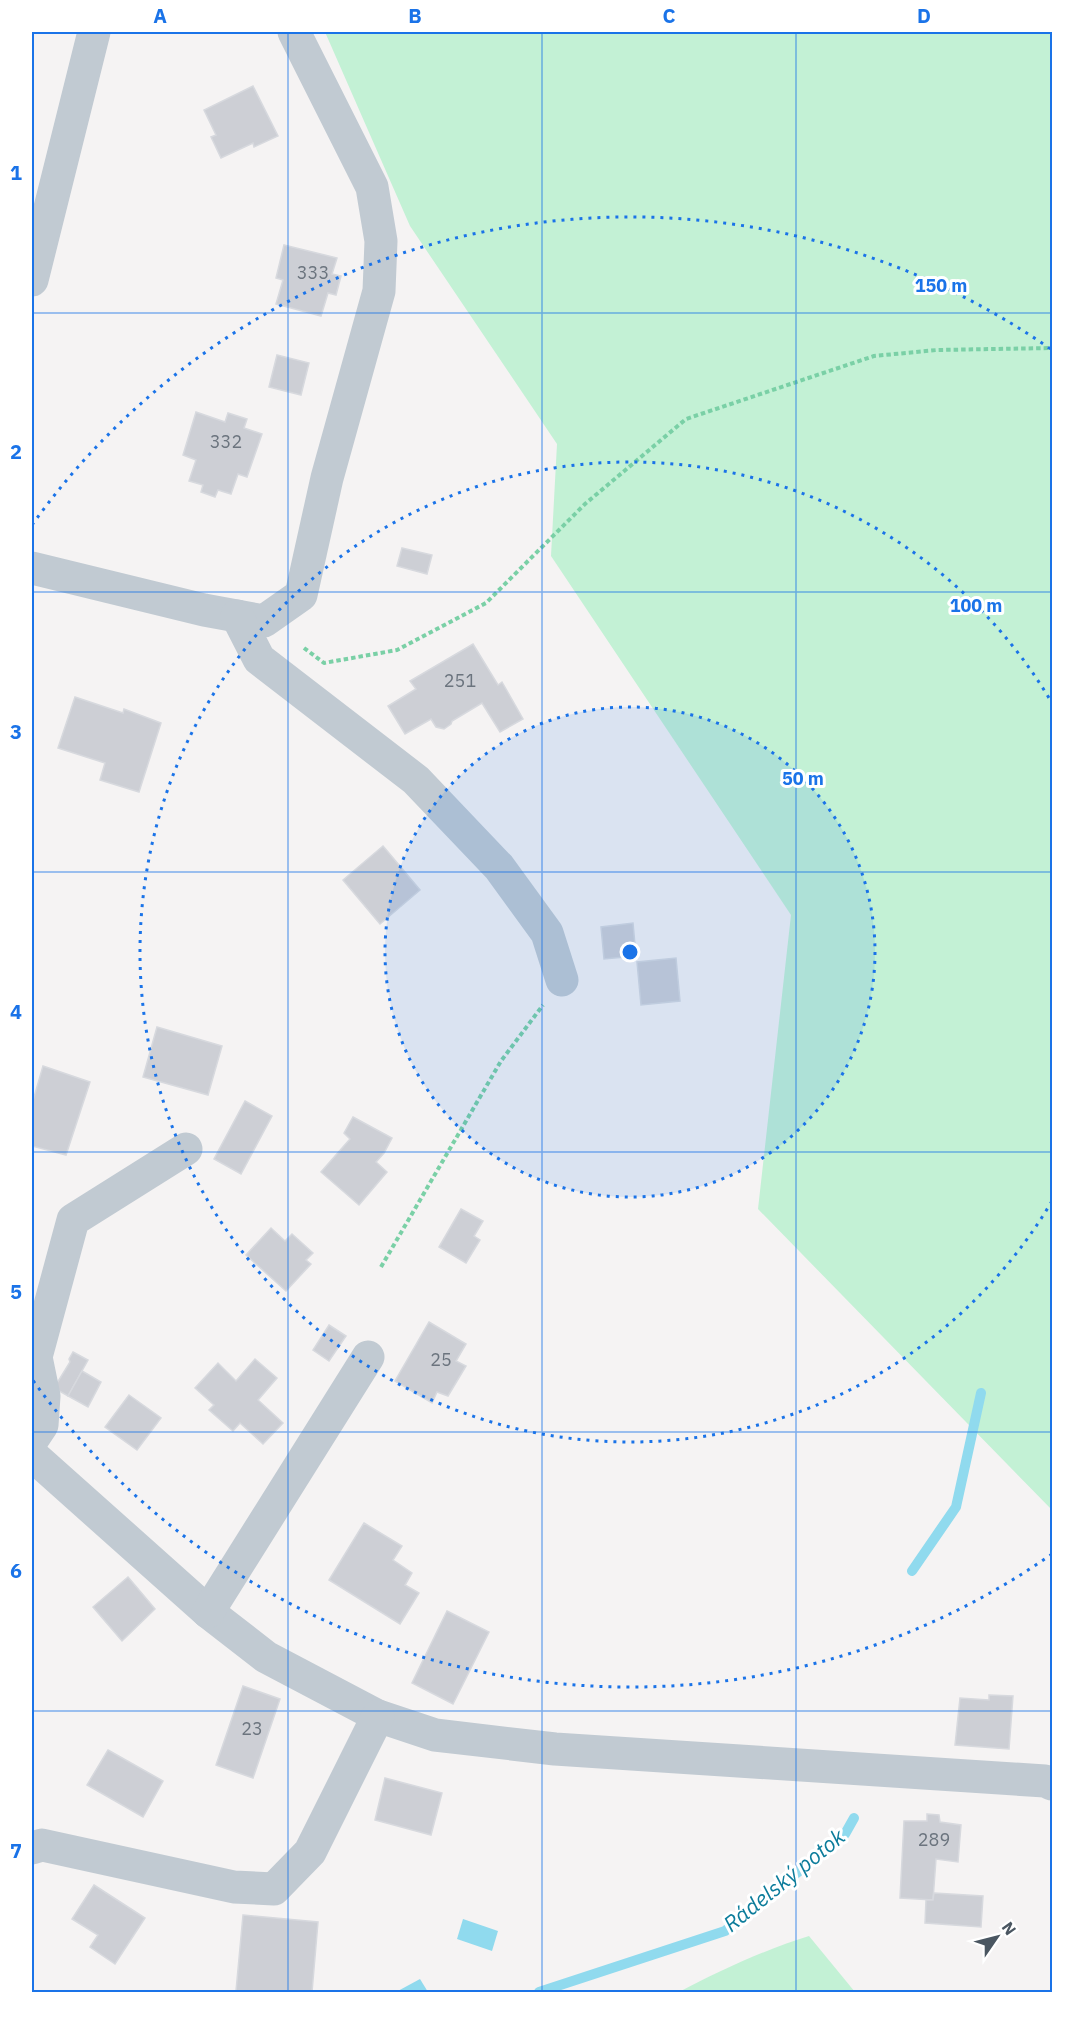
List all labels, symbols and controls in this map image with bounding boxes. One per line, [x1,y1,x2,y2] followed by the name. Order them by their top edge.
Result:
[153,2,167,29] text: A
[408,2,422,29] text: B
[662,2,676,29] text: C
[917,2,931,29] text: D
[10,159,22,186] text: 1
[297,261,329,284] house number: 333
[915,274,967,297] text: 150 m
[210,430,242,453] house number: 332
[10,438,22,465] text: 2
[950,594,1002,617] text: 100 m
[444,669,476,692] house number: 251
[10,718,22,745] text: 3
[782,767,824,790] text: 50 m
[620,942,640,962] centre of rings
[10,998,22,1025] text: 4
[10,1278,22,1305] text: 5
[430,1348,452,1371] house number: 25
[10,1557,22,1584] text: 6
[241,1717,263,1740] house number: 23
[717,1821,851,1938] water label: Rádelský potok
[918,1828,950,1851] house number: 289
[10,1837,22,1864] text: 7
[967,1907,1027,1967] north arrow
[998,1918,1021,1939] text: N

